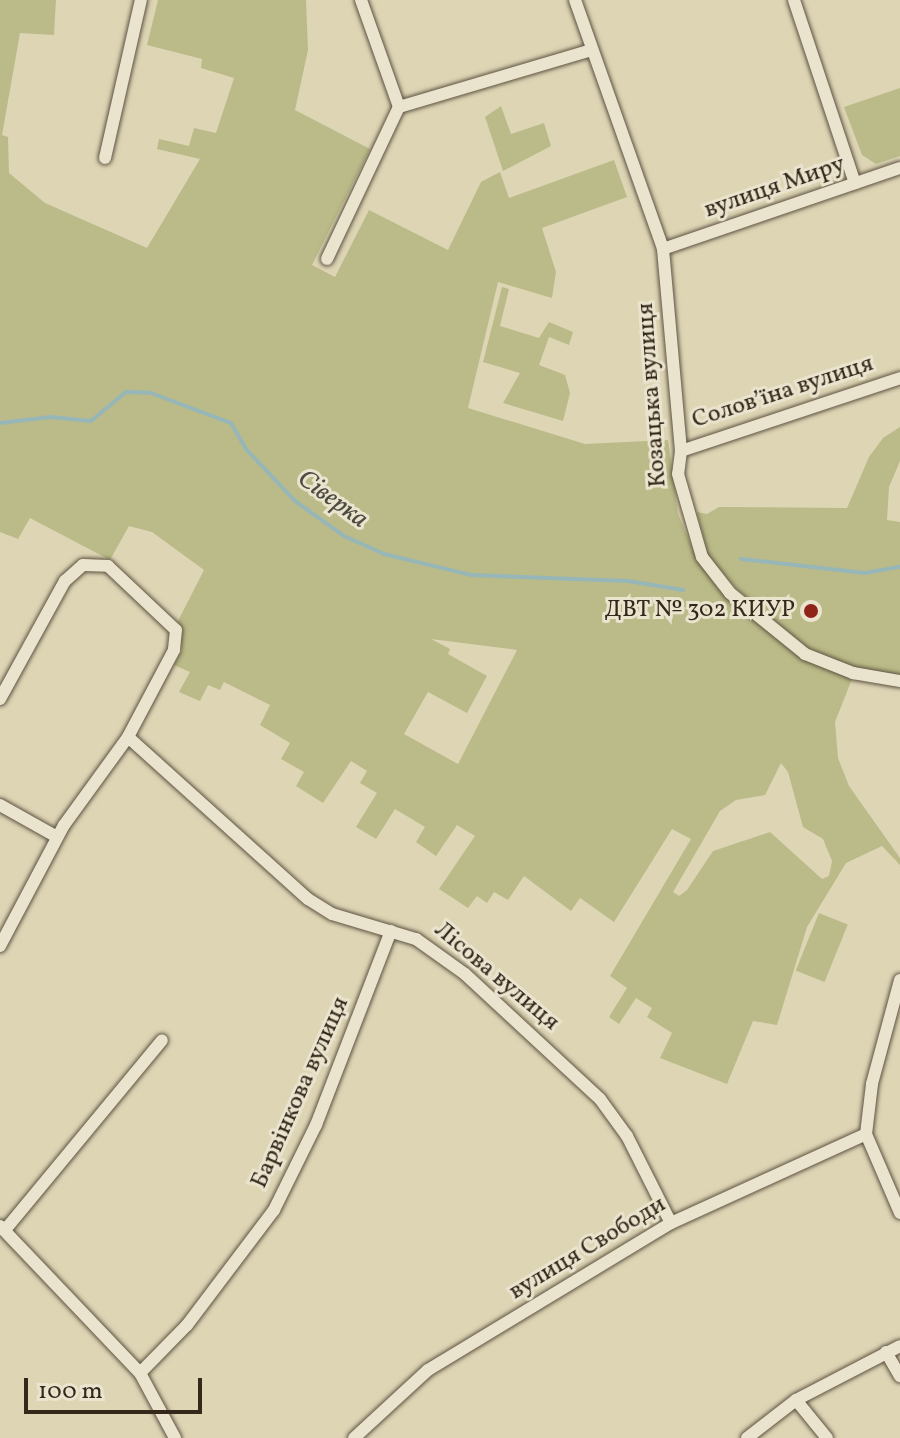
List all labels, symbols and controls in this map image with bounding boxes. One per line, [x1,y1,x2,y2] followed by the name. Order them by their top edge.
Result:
[701,150,849,226] street label: вулиця Миру
[632,302,674,488] street label: Козацька вулиця
[689,350,877,436] street label: Соловʼїна вулиця
[291,464,373,536] water label: Сіверка
[604,597,795,625] place label: ДВТ № 302 КИУР
[802,602,820,620] marker: ДВТ № 302 КИУР
[428,916,564,1038] street label: Лісова вулиця
[246,993,356,1193] street label: Барвінкова вулиця
[504,1191,672,1307] street label: вулиця Свободи
[28,1362,206,1412] scale bar
[38,1375,103,1409] text: 100 m

